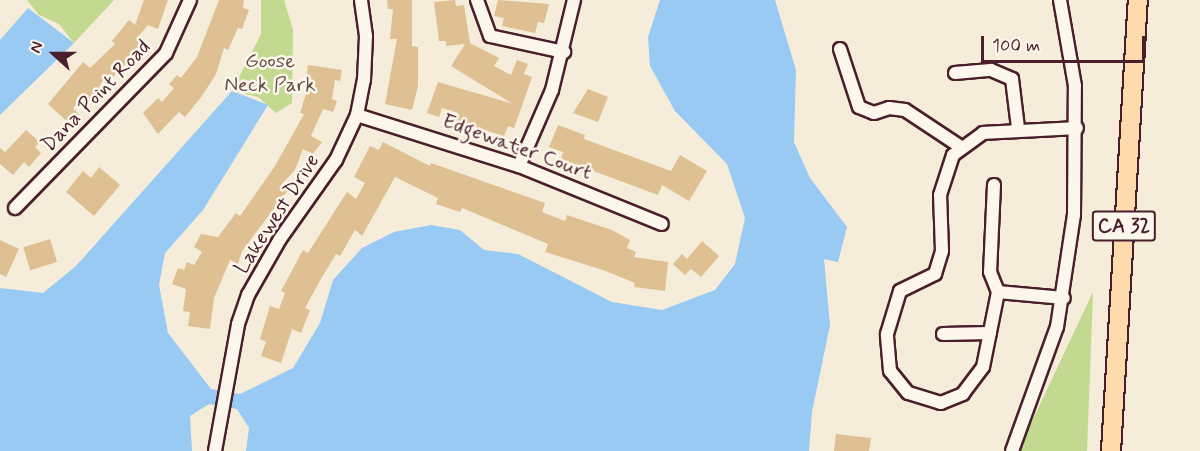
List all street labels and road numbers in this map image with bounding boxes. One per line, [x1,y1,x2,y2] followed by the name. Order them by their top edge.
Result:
[36,35,156,157] street label: Dana Point Road
[439,108,595,186] street label: Edgewater Court
[229,149,325,279] street label: Lakewest Drive
[1091,209,1157,243] road number: CA 32

